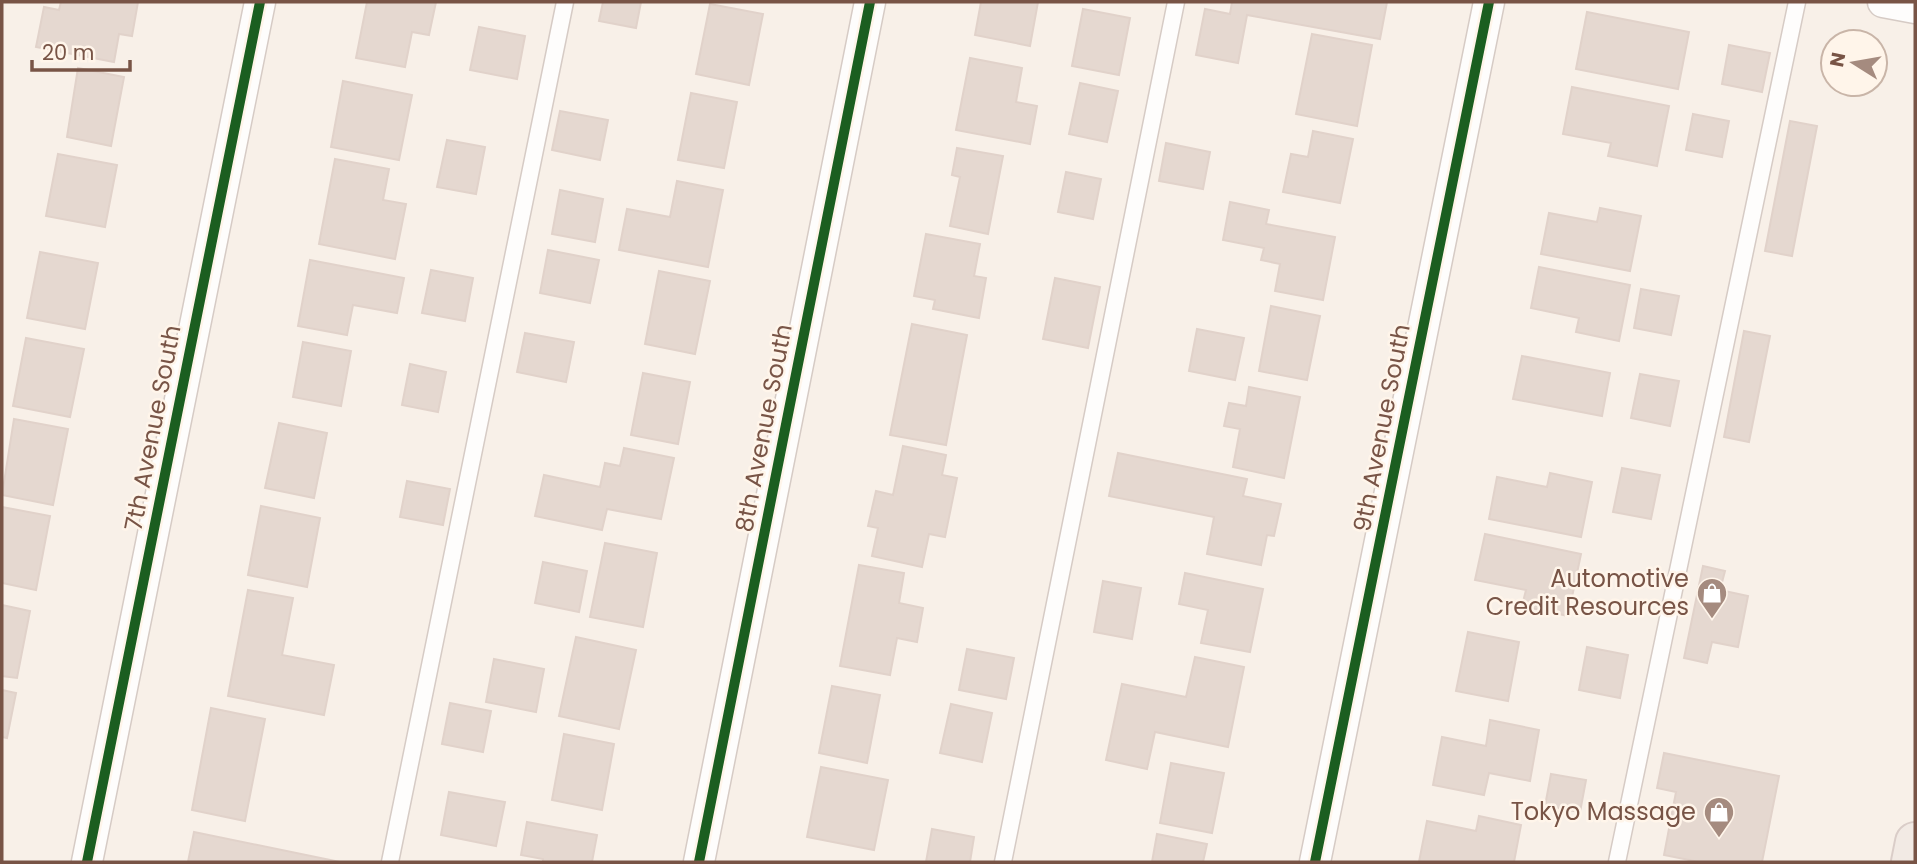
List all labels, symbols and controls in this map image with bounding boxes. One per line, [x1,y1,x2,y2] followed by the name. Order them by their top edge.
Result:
[32,28,130,72] scale bar
[1819,28,1889,98] north arrow
[42,38,95,67] text: 20 m
[1823,50,1852,69] text: N
[727,321,800,535] street label: 8th Avenue South
[1345,321,1418,535] street label: 9th Avenue South
[116,322,189,534] street label: 7th Avenue South
[1486,562,1689,623] place label: Automotive Credit Resources
[1695,576,1729,620] shop icon: Automotive Credit Resources
[1511,795,1696,828] place label: Tokyo Massage
[1702,795,1736,839] shop icon: Tokyo Massage

